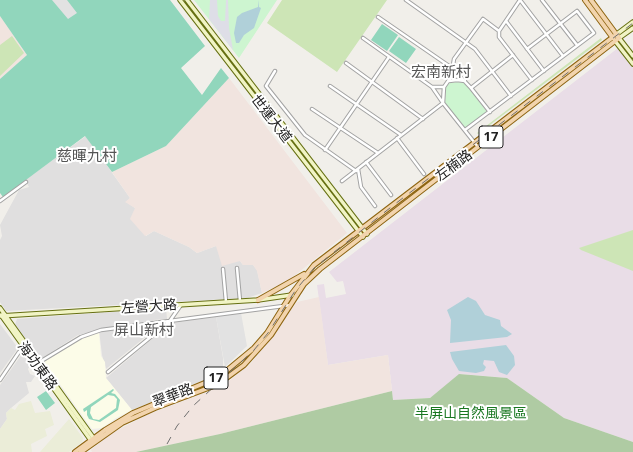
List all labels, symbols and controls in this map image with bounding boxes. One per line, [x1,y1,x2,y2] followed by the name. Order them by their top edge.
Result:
[411,64,471,82] district label: 宏南新村
[247,92,295,146] street label: 世運大道
[479,126,503,148] road number: 17
[432,147,476,185] street label: 左楠路
[57,148,117,166] district label: 慈暉九村
[120,297,178,317] street label: 左營大路
[114,322,174,340] district label: 屏山新村
[14,338,60,394] street label: 海功東路
[204,367,228,389] road number: 17
[150,381,196,411] street label: 翠華路
[415,406,527,422] park label: 半屏山自然風景區

